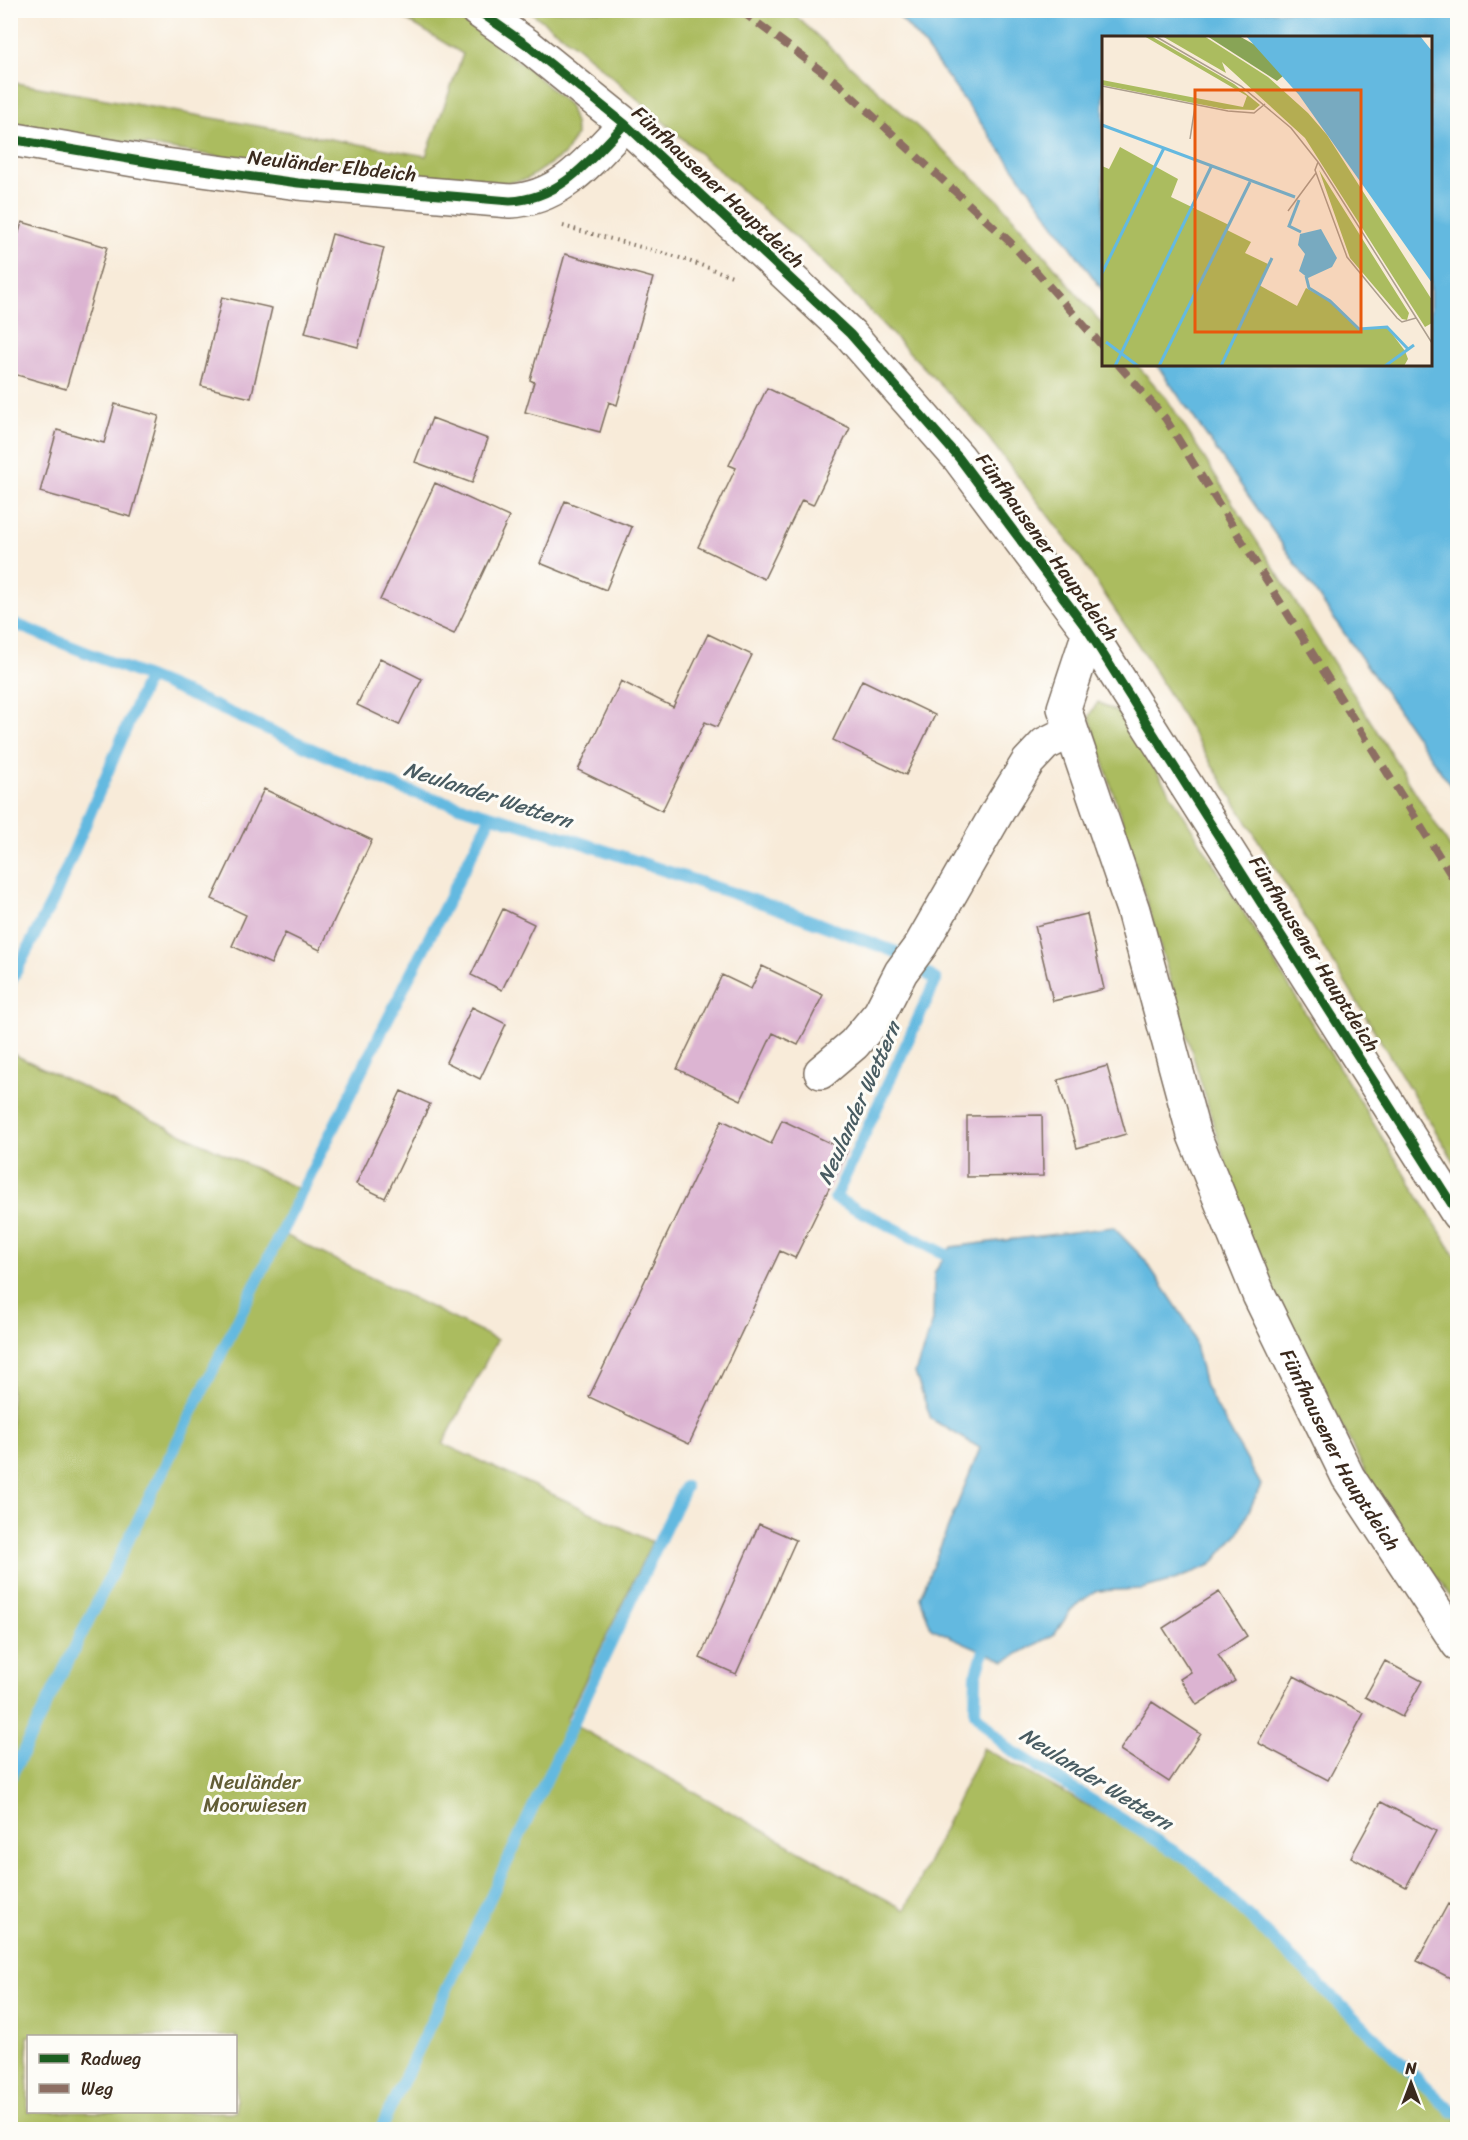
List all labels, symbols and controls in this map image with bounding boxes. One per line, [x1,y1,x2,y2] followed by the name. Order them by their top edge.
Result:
[1102,36,1432,366] inset map
[623,97,813,277] street label: Fünfhausener Hauptdeich
[246,140,418,192] street label: Neuländer Elbdeich
[966,445,1128,649] street label: Fünfhausener Hauptdeich
[399,750,579,841] water label: Neulander Wettern
[1239,849,1389,1059] street label: Fünfhausener Hauptdeich
[806,1013,913,1191] water label: Neulander Wettern
[1270,1342,1410,1558] street label: Fünfhausener Hauptdeich
[1012,1717,1182,1843] water label: Neulander Wettern
[203,1765,307,1823] park label: Neuländer Moorwiesen
[27,2035,237,2113] legend
[81,2043,141,2075] text: Radweg
[1381,2053,1441,2113] north arrow
[1404,2054,1417,2083] text: N
[81,2073,113,2105] text: Weg

